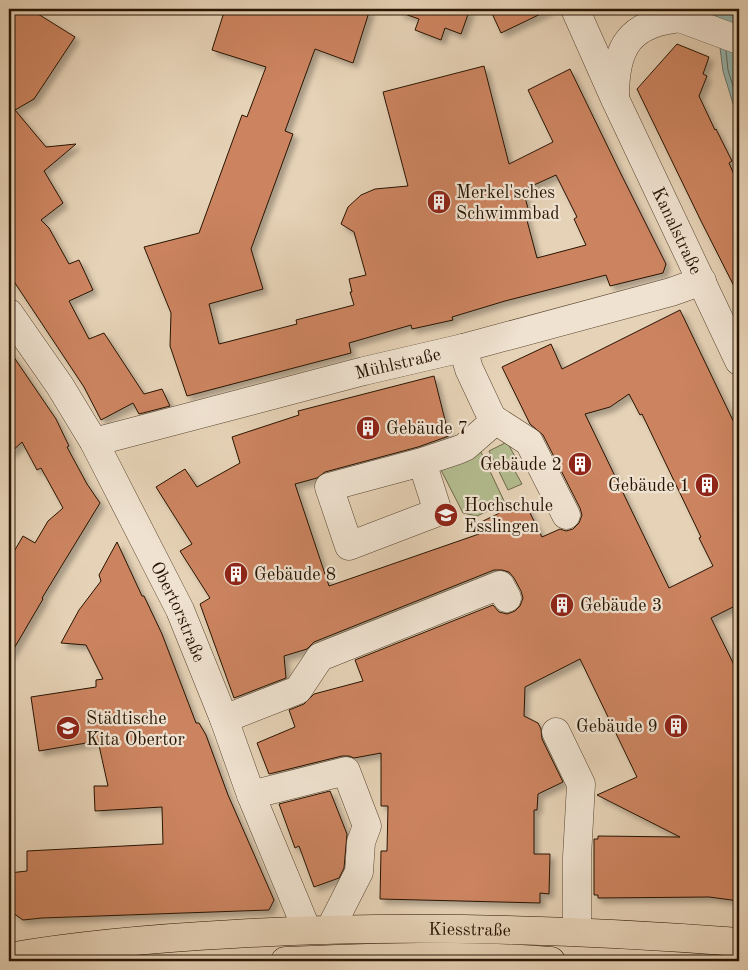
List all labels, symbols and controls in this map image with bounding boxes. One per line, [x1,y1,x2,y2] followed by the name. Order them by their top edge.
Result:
[456,184,560,223] place label: Merkel'sches Schwimmbad
[648,185,705,277] street label: Kanalstraße
[426,189,452,215] building icon: Merkel'sches Schwimmbad
[353,345,443,383] street label: Mühlstraße
[355,415,381,441] building icon: Gebäude 7
[386,420,468,438] place label: Gebäude 7
[567,451,593,477] building icon: Gebäude 2
[480,456,562,474] place label: Gebäude 2
[694,472,720,498] building icon: Gebäude 1
[608,477,690,495] place label: Gebäude 1
[464,497,553,536] place label: Hochschule Esslingen
[433,502,459,528] school or university icon: Hochschule Esslingen
[147,559,208,665] street label: Obertorstraße
[223,561,249,587] building icon: Gebäude 8
[254,566,336,584] place label: Gebäude 8
[549,592,575,618] building icon: Gebäude 3
[580,597,662,615] place label: Gebäude 3
[86,710,185,749] place label: Städtische Kita Obertor
[663,713,689,739] building icon: Gebäude 9
[55,715,81,741] school or university icon: Städtische Kita Obertor
[576,718,658,736] place label: Gebäude 9
[428,921,511,940] street label: Kiesstraße

